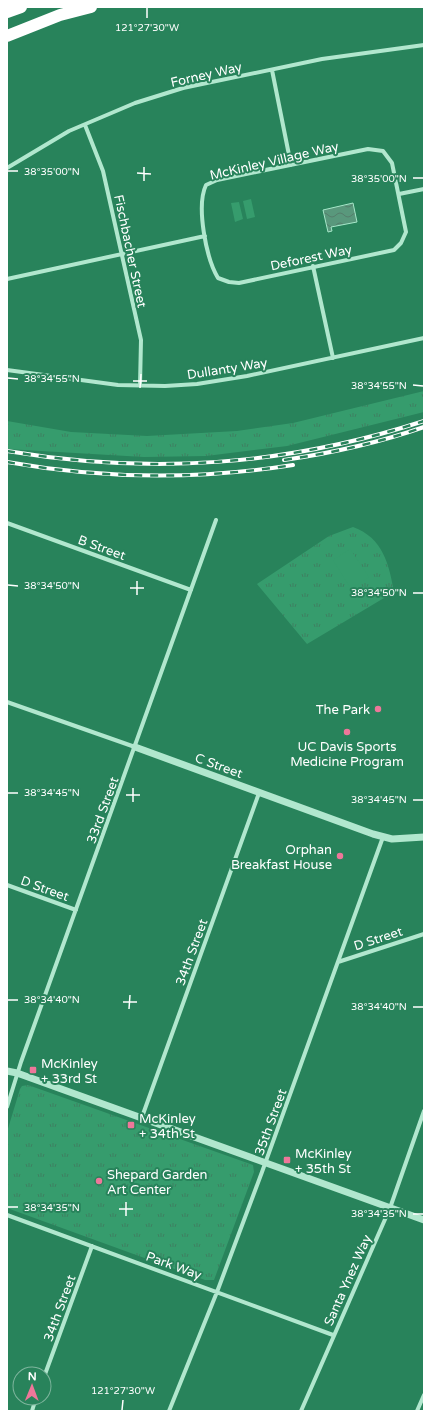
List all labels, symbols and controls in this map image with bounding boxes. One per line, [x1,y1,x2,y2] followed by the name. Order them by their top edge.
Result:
[115,22,179,34] text: 121°27'30"W
[169,59,243,91] street label: Forney Way
[208,138,340,184] street label: McKinley Village Way
[24,166,80,178] text: 38°35'00"N
[351,173,407,185] text: 38°35'00"N
[110,193,150,309] street label: Fischbacher Street
[269,242,353,274] street label: Deforest Way
[186,355,269,383] street label: Dullanty Way
[24,373,80,385] text: 38°34'55"N
[351,380,407,392] text: 38°34'55"N
[76,532,128,564] street label: B Street
[24,580,80,592] text: 38°34'50"N
[351,587,407,599] text: 38°34'50"N
[316,702,370,718] place label: The Park
[373,704,383,714] marker: The Park
[342,727,352,737] marker: UC Davis Sports Medicine Program
[290,739,404,770] place label: UC Davis Sports Medicine Program
[193,750,245,782] street label: C Street
[83,775,122,846] street label: 33rd Street
[24,787,80,799] text: 38°34'45"N
[351,794,407,806] text: 38°34'45"N
[231,842,332,873] place label: Orphan Breakfast House
[335,851,345,861] marker: Orphan Breakfast House
[18,873,71,905] street label: D Street
[172,917,211,988] street label: 34th Street
[352,924,405,954] street label: D Street
[24,994,80,1006] text: 38°34'40"N
[351,1001,407,1013] text: 38°34'40"N
[41,1056,98,1087] place label: McKinley + 33rd St
[28,1065,38,1075] marker: McKinley + 33rd St
[251,1087,290,1158] street label: 35th Street
[139,1111,196,1142] place label: McKinley + 34th St
[126,1120,136,1130] marker: McKinley + 34th St
[295,1146,352,1177] place label: McKinley + 35th St
[282,1155,292,1165] marker: McKinley + 35th St
[107,1167,207,1198] place label: Shepard Garden Art Center
[94,1176,104,1186] marker: Shepard Garden Art Center
[24,1202,80,1214] text: 38°34'35"N
[351,1208,407,1220] text: 38°34'35"N
[321,1232,375,1328] street label: Santa Ynez Way
[144,1249,204,1283] street label: Park Way
[40,1273,79,1344] street label: 34th Street
[12,1366,52,1406] north arrow
[28,1370,37,1383] text: N
[91,1385,155,1397] text: 121°27'30"W

